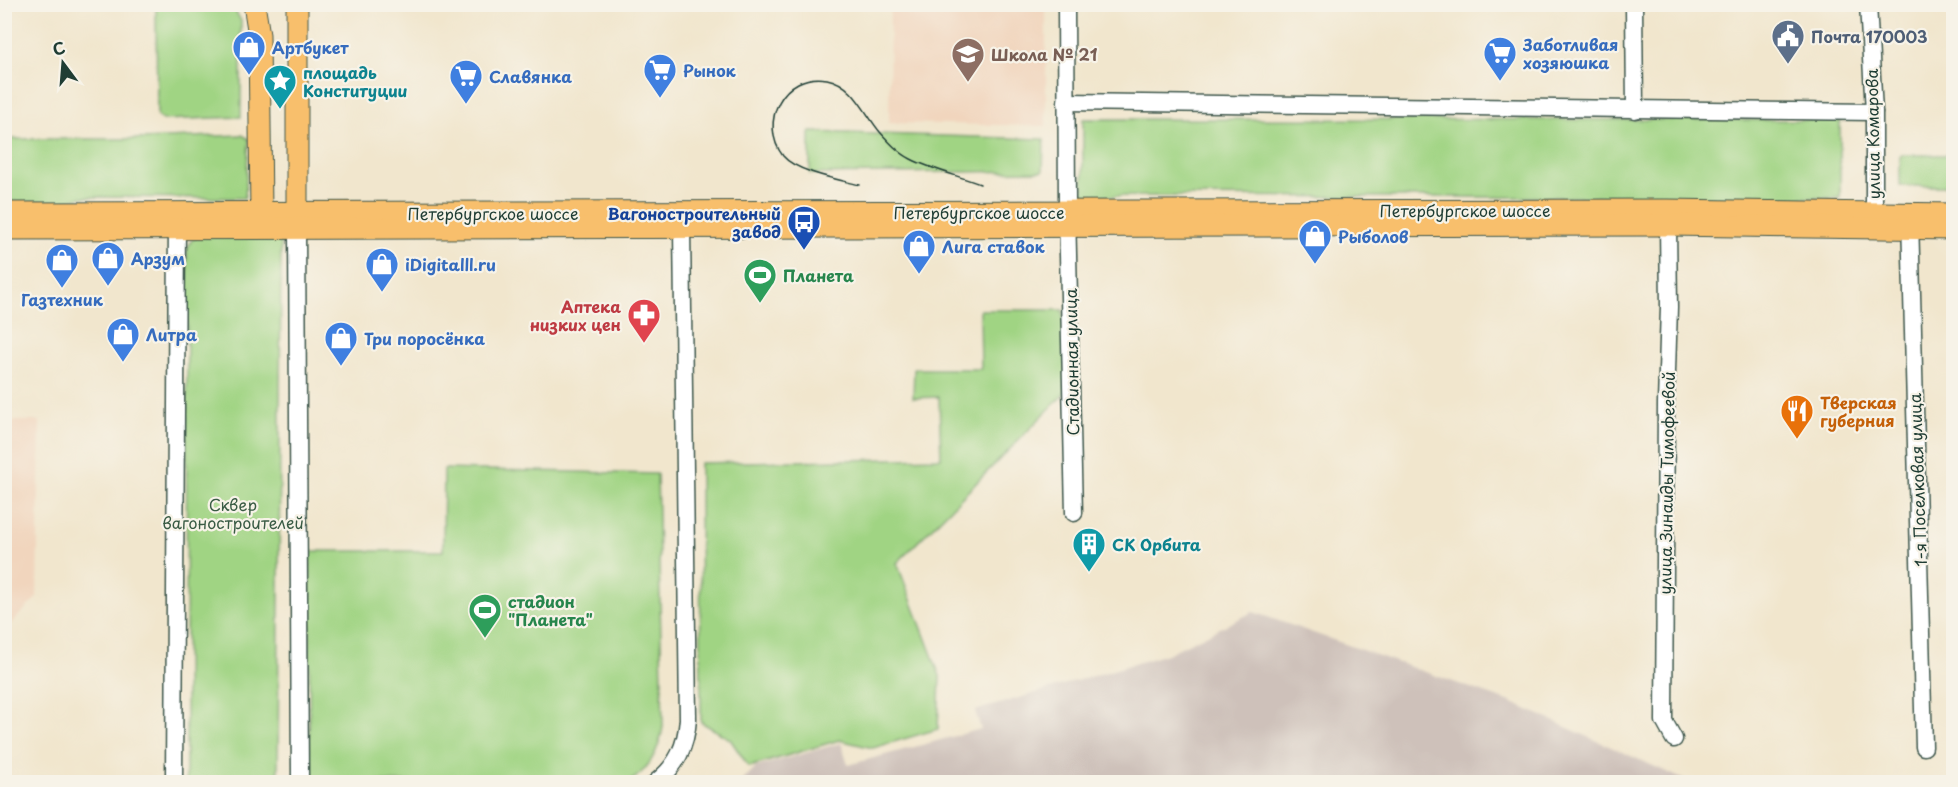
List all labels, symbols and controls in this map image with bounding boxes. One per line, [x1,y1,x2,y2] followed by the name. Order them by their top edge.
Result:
[1770,18,1806,65] public building icon: Почта 170003
[1811,24,1928,48] place label: Почта 170003
[231,29,267,76] shop icon: Артбукет
[1522,32,1618,74] place label: Заботливая хозяюшка
[33,33,93,93] north arrow
[49,34,68,61] text: С
[272,35,349,59] place label: Артбукет
[1482,35,1518,82] supermarket icon: Заботливая хозяюшка
[950,36,986,83] school or university icon: Школа № 21
[991,42,1098,66] place label: Школа № 21
[642,52,678,99] supermarket icon: Рынок
[448,58,484,105] supermarket icon: Славянка
[683,58,737,82] place label: Рынок
[303,60,408,102] place label: площадь Конституции
[262,63,298,110] place icon: площадь Конституции
[489,64,572,88] place label: Славянка
[1859,68,1885,200] street label: улица Комарова
[1380,198,1550,222] street label: Петербургское шоссе
[894,200,1064,224] street label: Петербургское шоссе
[408,201,578,225] street label: Петербургское шоссе
[608,201,781,243] place label: Вагоностроительный завод
[786,204,822,251] bus stop icon: Вагоностроительный завод
[1297,218,1333,265] shop icon: Рыболов
[1338,224,1409,248] place label: Рыболов
[901,228,937,275] shop icon: Лига ставок
[942,234,1046,258] place label: Лига ставок
[90,240,126,287] shop icon: Арзум
[44,242,80,289] shop icon: Газтехник
[131,246,185,270] place label: Арзум
[364,246,400,293] shop icon: iDigitalll.ru
[405,252,496,276] place label: iDigitalll.ru
[742,257,778,304] sports icon: Планета
[783,263,854,287] place label: Планета
[21,287,104,311] place label: Газтехник
[1058,288,1084,436] street label: Стадионная улица
[529,294,621,336] place label: Аптека низких цен
[626,297,662,344] pharmacy icon: Аптека низких цен
[105,316,141,363] shop icon: Литра
[323,320,359,367] shop icon: Три поросёнка
[146,322,197,346] place label: Литра
[364,326,485,350] place label: Три поросёнка
[1652,371,1680,595] street label: улица Зинаиды Тимофеевой
[1820,390,1897,432] place label: Тверская губерния
[1779,393,1815,440] restaurant icon: Тверская губерния
[1902,393,1932,567] street label: 1-я Поселковая улица
[162,492,304,534] park label: Сквер вагоностроителей
[1071,526,1107,573] building icon: СК Орбита
[1112,532,1201,556] place label: СК Орбита
[508,589,593,631] place label: стадион "Планета"
[467,592,503,639] sports icon: стадион "Планета"

